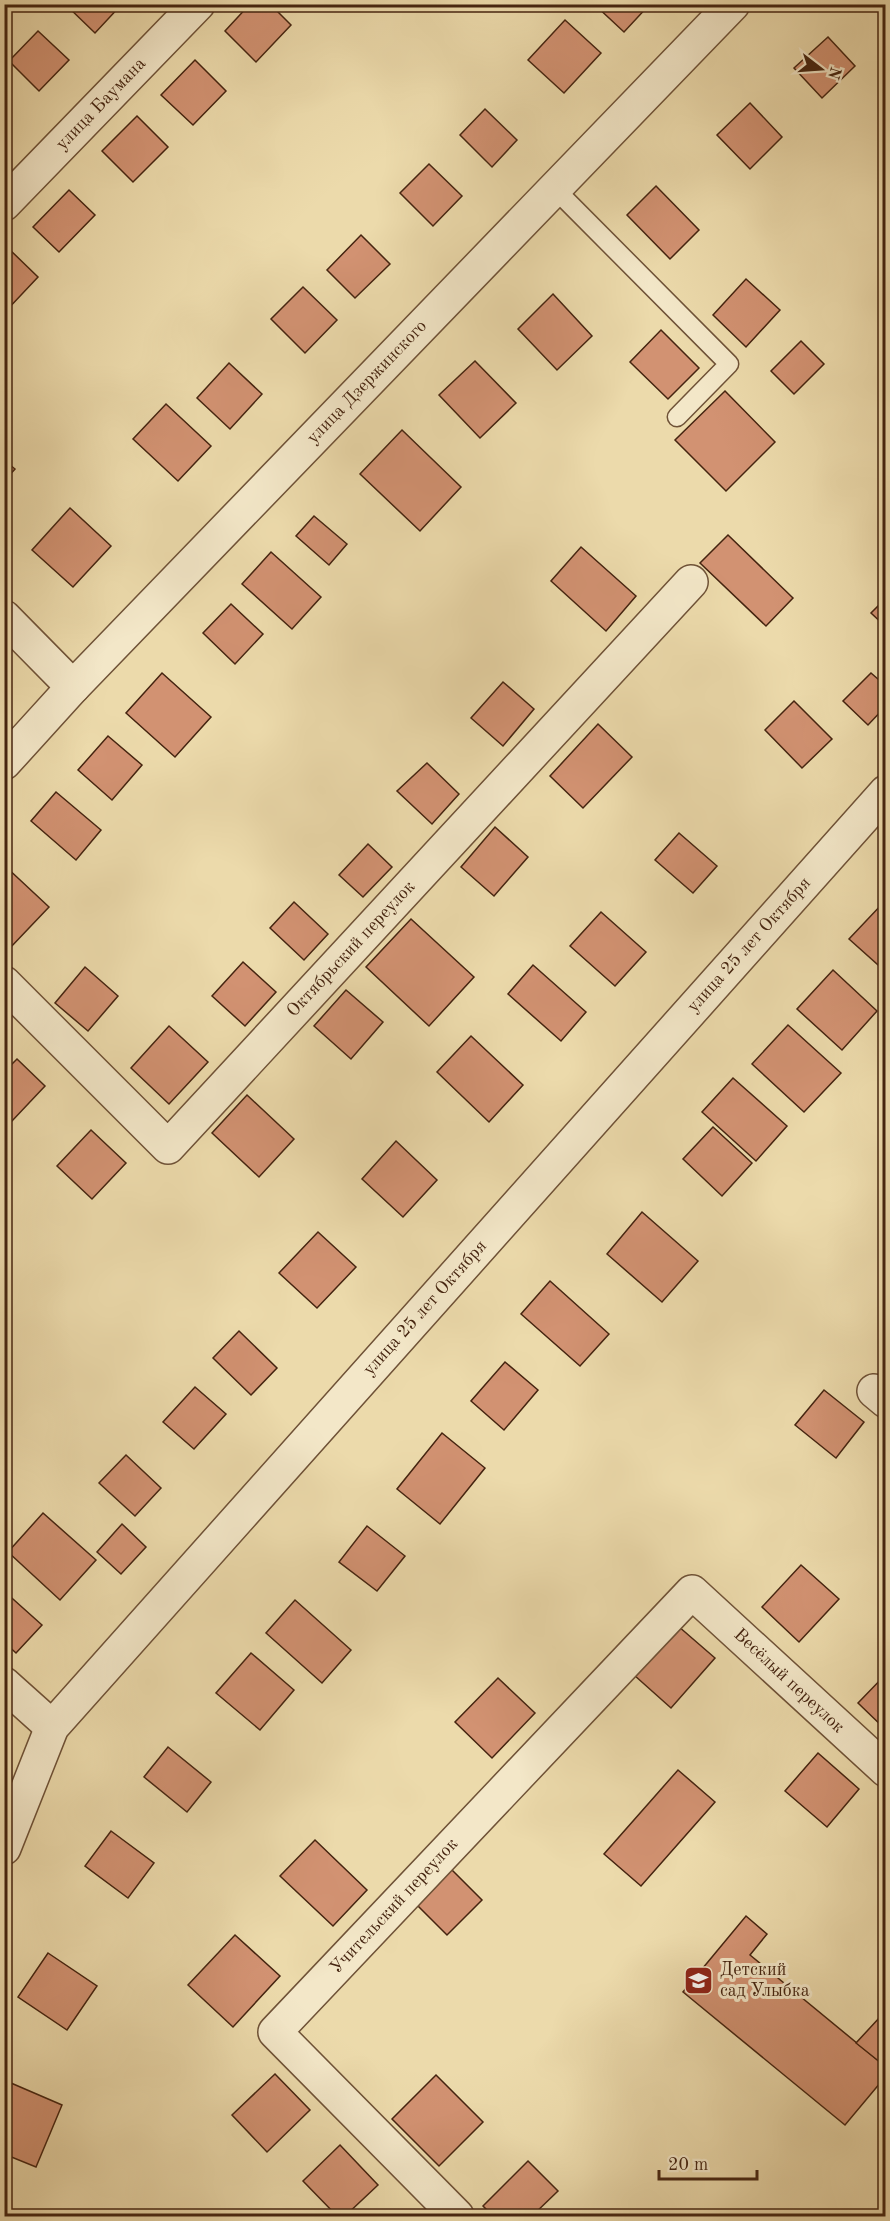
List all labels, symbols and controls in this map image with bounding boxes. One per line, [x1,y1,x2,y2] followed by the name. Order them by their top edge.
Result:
[791,39,851,99] north arrow
[53,54,149,154] street label: улица Баумана
[824,65,843,82] text: N
[304,317,430,447] street label: улица Дзержинского
[684,874,814,1016] street label: улица 25 лет Октября
[283,877,419,1021] street label: Октябрьский переулок
[360,1237,490,1379] street label: улица 25 лет Октября
[730,1625,848,1737] street label: Весёлый переулок
[327,1835,461,1977] street label: Учительский переулок
[720,1961,810,2000] place label: Детский сад Улыбка
[683,1964,715,1996] school or university icon: Детский сад Улыбка
[659,2143,756,2181] scale bar
[668,2156,708,2174] text: 20 m

